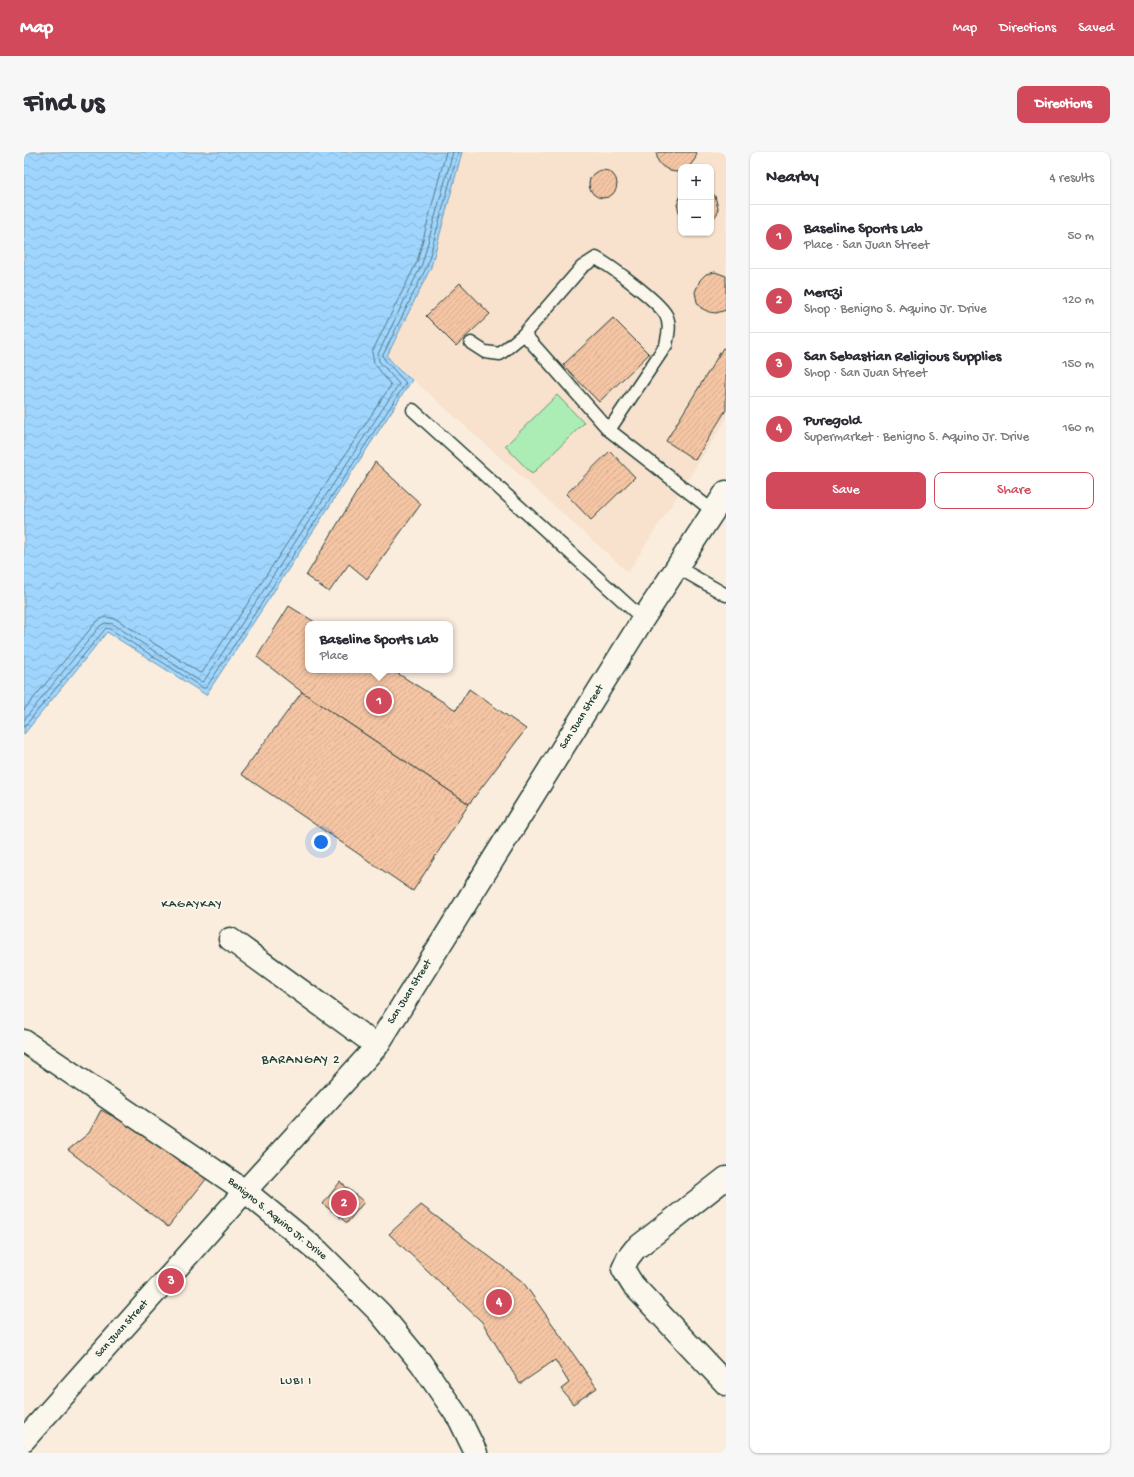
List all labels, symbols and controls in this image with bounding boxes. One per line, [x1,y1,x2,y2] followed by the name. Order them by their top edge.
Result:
[20,17,53,40] text: Map
[953,20,977,37] text: Map
[999,20,1056,37] text: Directions
[1078,20,1114,37] text: Saved
[1017,86,1110,123] button: Directions
[24,88,104,121] text: Find us
[678,164,714,236] map controls
[678,164,714,200] button: +
[766,168,819,188] text: Nearby
[1050,171,1094,186] text: 4 results
[678,200,714,236] button: −
[804,220,923,238] text: Baseline Sports Lab
[776,229,782,244] text: 1
[1067,229,1094,244] text: 50 m
[804,238,929,253] text: Place · San Juan Street
[804,284,842,302] text: Merczi
[776,293,782,308] text: 2
[1063,293,1094,308] text: 120 m
[804,302,987,317] text: Shop · Benigno S. Aquino Jr. Drive
[804,348,1001,366] text: San Sebastian Religious Supplies
[776,357,782,372] text: 3
[1062,357,1094,372] text: 150 m
[804,366,927,381] text: Shop · San Juan Street
[804,412,861,430] text: Puregold
[776,421,782,436] text: 4
[1062,421,1094,436] text: 160 m
[804,430,1029,445] text: Supermarket · Benigno S. Aquino Jr. Drive
[766,472,926,509] button: Save
[934,472,1094,509] button: Share
[305,621,453,673] popup
[320,631,438,649] text: Baseline Sports Lab
[320,649,348,664] text: Place
[557,681,607,751] street label: San Juan Street
[366,686,392,716] pin: 1
[311,832,331,852] your location
[161,898,223,912] district label: KAGAYKAY
[385,956,435,1026] street label: San Juan Street
[261,1053,340,1068] district label: BARANGAY 2
[224,1175,329,1263] street label: Benigno S. Aquino Jr. Drive
[331,1188,357,1218] pin: 2
[158,1266,184,1296] pin: 3
[486,1287,512,1317] pin: 4
[93,1297,152,1360] street label: San Juan Street
[280,1375,312,1389] district label: LUBI I

